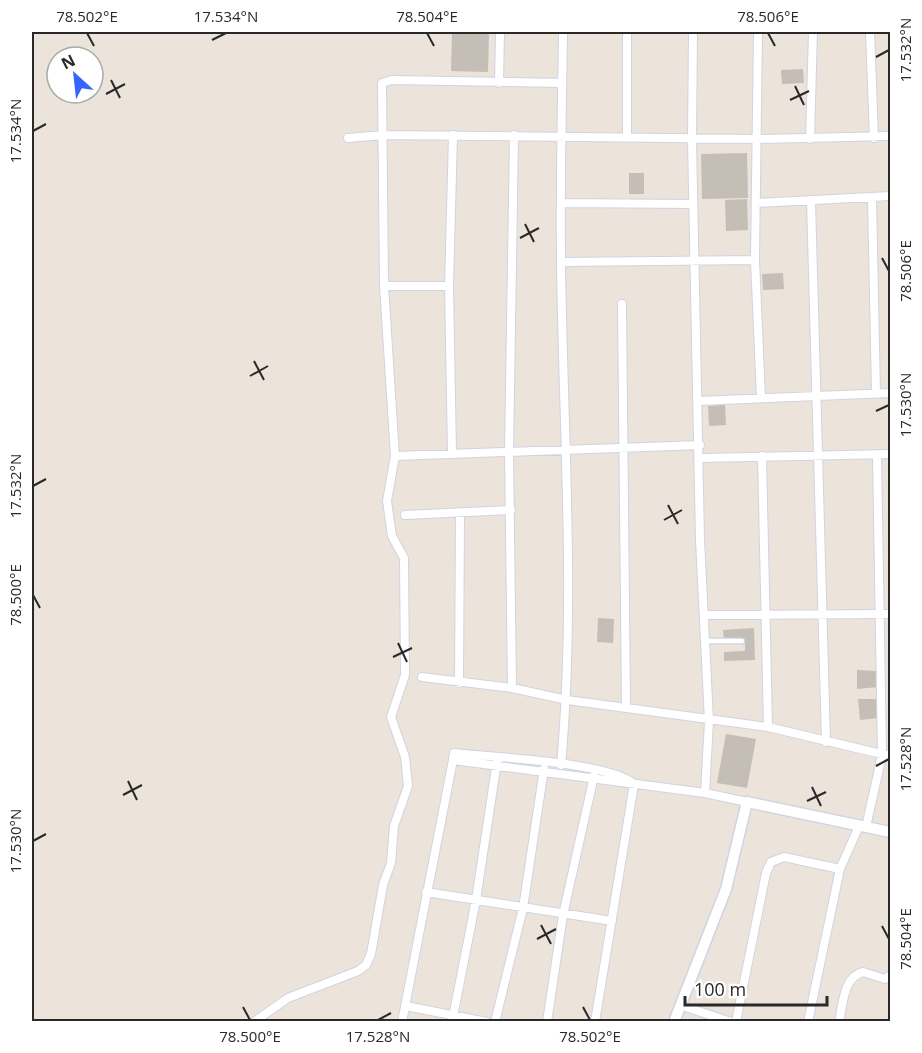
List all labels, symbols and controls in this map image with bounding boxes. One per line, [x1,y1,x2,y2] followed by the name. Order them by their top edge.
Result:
[56,6,118,26] text: 78.502°E
[194,6,258,26] text: 17.534°N
[396,6,458,26] text: 78.504°E
[737,6,799,26] text: 78.506°E
[895,18,915,82] text: 17.532°N
[45,45,105,105] north arrow
[57,49,79,74] text: N
[5,99,25,163] text: 17.534°N
[895,240,915,302] text: 78.506°E
[895,373,915,437] text: 17.530°N
[5,454,25,518] text: 17.532°N
[5,564,25,626] text: 78.500°E
[895,727,915,791] text: 17.528°N
[5,809,25,873] text: 17.530°N
[895,908,915,970] text: 78.504°E
[685,969,828,1007] scale bar
[694,977,746,1001] text: 100 m
[219,1026,281,1046] text: 78.500°E
[346,1026,410,1046] text: 17.528°N
[559,1026,621,1046] text: 78.502°E

